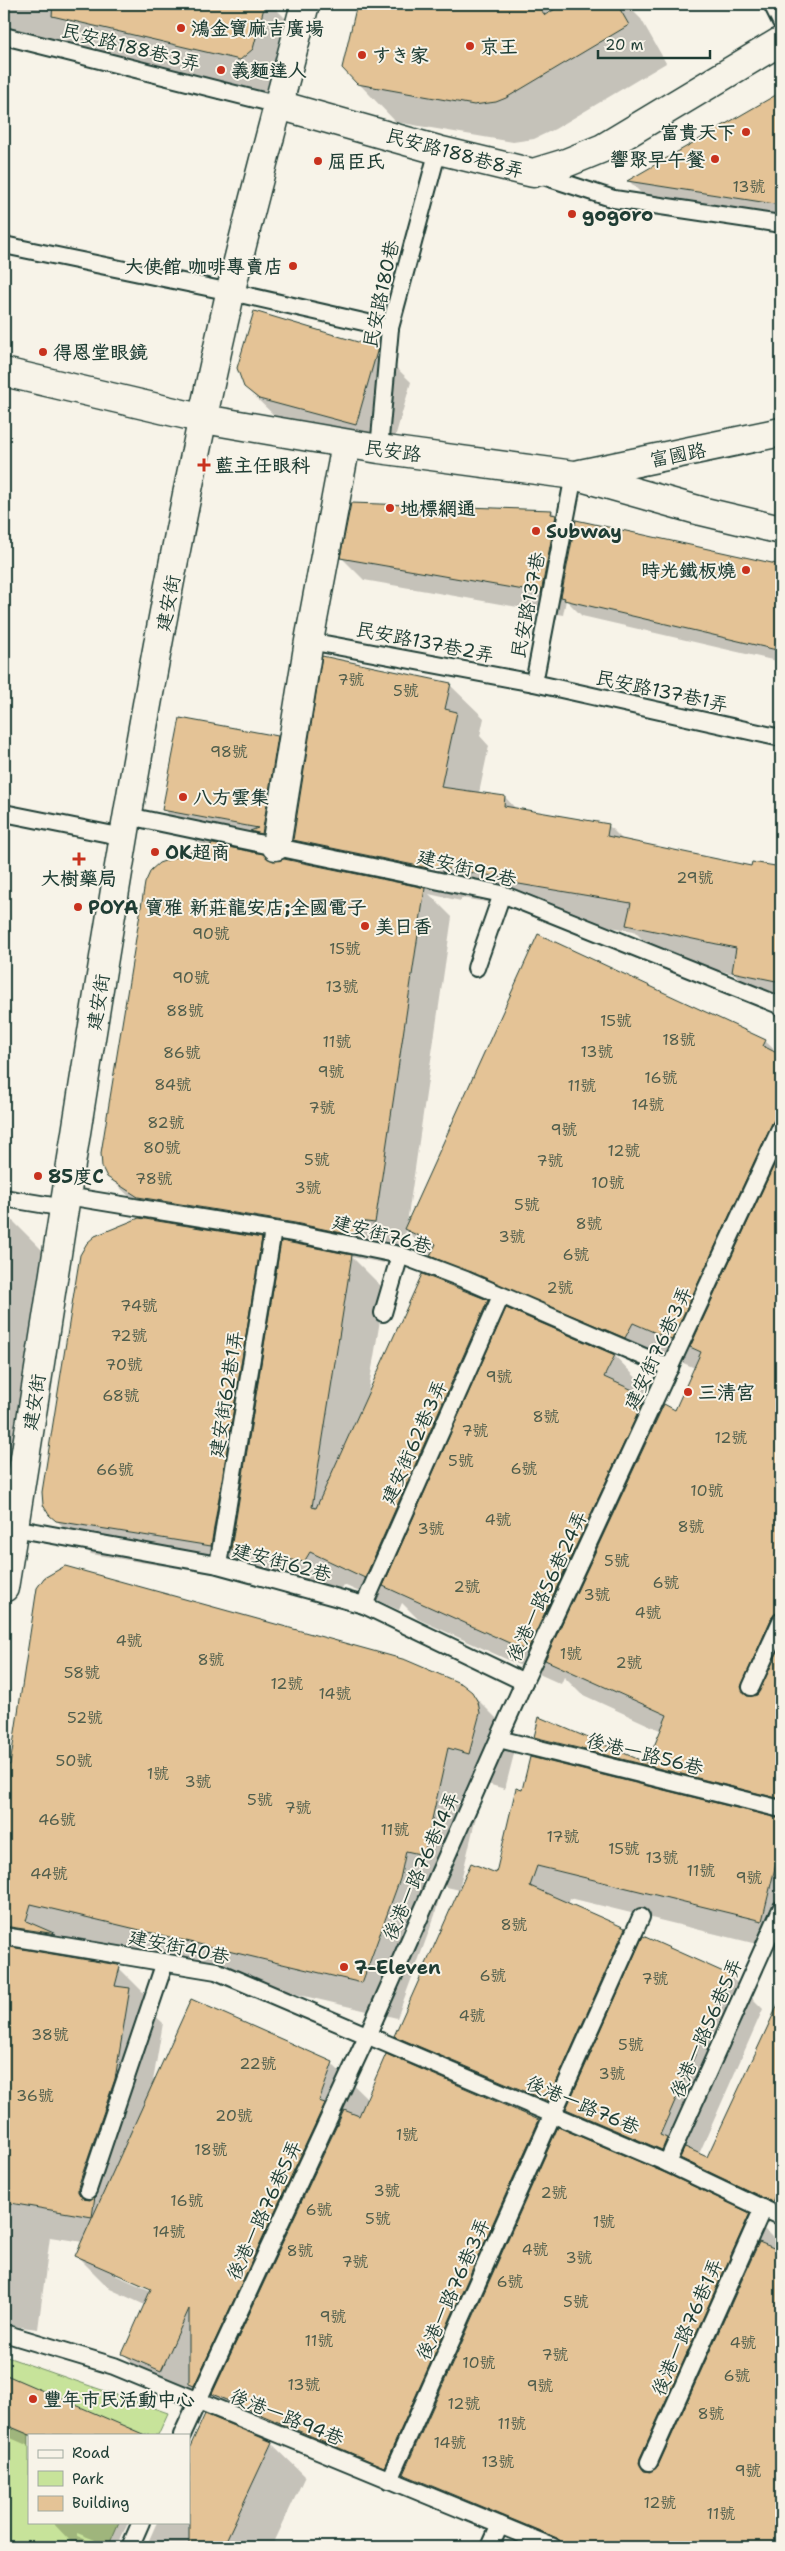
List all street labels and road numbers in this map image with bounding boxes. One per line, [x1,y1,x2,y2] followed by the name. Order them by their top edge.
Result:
[59,18,203,76] street label: 民安路188巷3弄
[383,123,527,183] street label: 民安路188巷8弄
[357,238,405,350] street label: 民安路180巷
[363,435,423,467] street label: 民安路
[648,437,708,473] street label: 富國路
[505,550,551,660] street label: 民安路137巷
[150,573,186,633] street label: 建安街
[354,616,496,668] street label: 民安路137巷2弄
[593,665,731,717] street label: 民安路137巷1弄
[415,844,519,892] street label: 建安街92巷
[81,972,115,1032] street label: 建安街
[330,1209,434,1259] street label: 建安街76巷
[618,1282,698,1414] street label: 建安街76巷3弄
[204,1329,248,1459] street label: 建安街62巷1弄
[17,1372,51,1432] street label: 建安街
[375,1376,453,1508] street label: 建安街62巷3弄
[501,1506,593,1666] street label: 後港一路56巷24弄
[230,1537,334,1587] street label: 建安街62巷
[584,1727,706,1781] street label: 後港一路56巷
[377,1788,465,1944] street label: 後港一路76巷14弄
[126,1924,232,1970] street label: 建安街40巷
[664,1954,748,2102] street label: 後港一路56巷5弄
[522,2070,644,2140] street label: 後港一路76巷
[221,2136,307,2284] street label: 後港一路76巷5弄
[410,2214,496,2364] street label: 後港一路76巷3弄
[646,2254,728,2400] street label: 後港一路76巷1弄
[226,2383,348,2451] street label: 後港一路94巷

